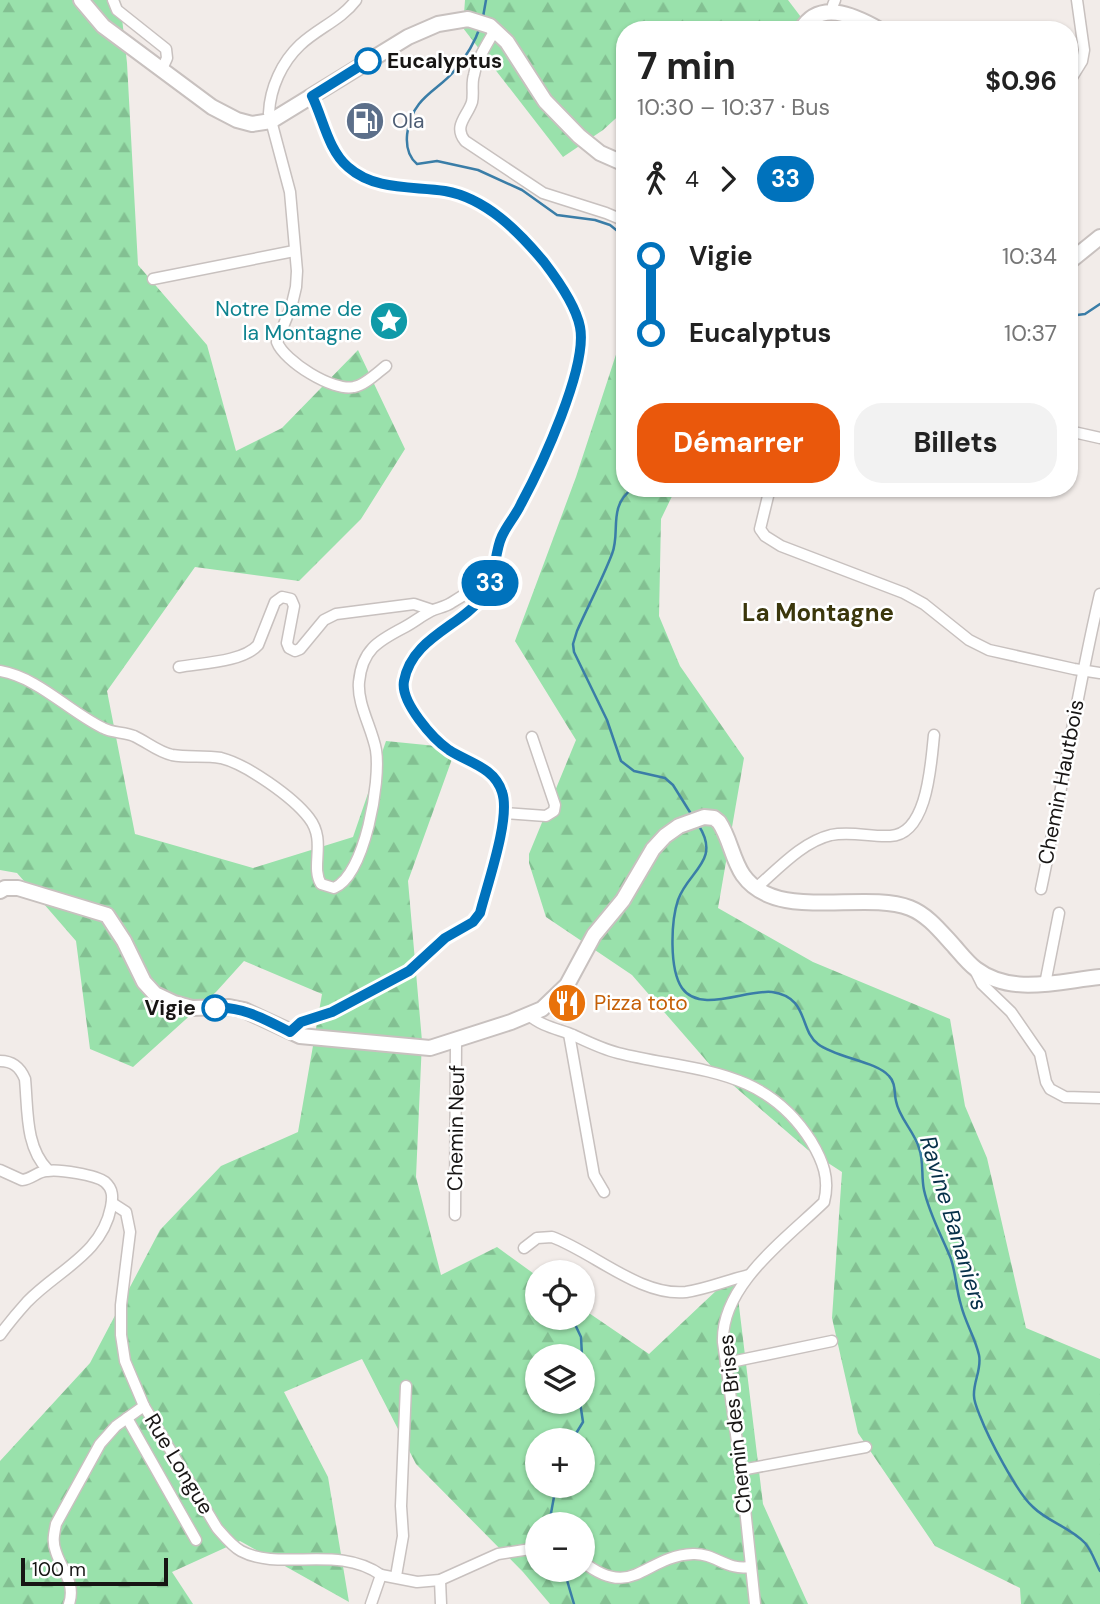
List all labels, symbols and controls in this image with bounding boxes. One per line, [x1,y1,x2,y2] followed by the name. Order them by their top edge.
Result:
[637,41,736,91] text: 7 min
[387,47,502,75] place label: Eucalyptus
[355,48,381,74] marker: Eucalyptus
[985,64,1057,98] text: $0.96
[637,92,830,122] text: 10:30 – 10:37 · Bus
[344,100,386,142] fuel station icon: Ola
[392,107,424,135] place label: Ola
[637,160,675,198] icon: walk
[709,160,747,198] icon: forward
[771,163,800,194] text: 33
[685,164,699,194] text: 4
[689,239,753,273] text: Vigie
[1002,241,1057,271] text: 10:34
[215,295,362,347] place label: Notre Dame de la Montagne
[368,300,410,342] place icon: Notre Dame de la Montagne
[689,316,831,350] text: Eucalyptus
[1004,318,1057,348] text: 10:37
[637,403,840,483] button: Démarrer
[854,403,1057,483] button: Billets
[458,560,522,606] line badge: 33
[476,567,504,598] text: 33
[742,597,894,628] district label: La Montagne
[1031,697,1091,867] street label: Chemin Hautbois
[546,982,588,1024] restaurant icon: Pizza toto
[594,989,688,1017] place label: Pizza toto
[145,994,196,1022] place label: Vigie
[202,995,228,1021] marker: Vigie
[441,1065,471,1191] street label: Chemin Neuf
[913,1132,995,1314] water label: Ravine Bananiers
[525,1260,595,1582] map controls
[525,1260,595,1330] button: locate
[712,1333,758,1515] street label: Chemin des Brises
[525,1344,595,1414] button: layers
[138,1408,220,1520] street label: Rue Longue
[525,1428,595,1498] button: +
[525,1512,595,1582] button: −
[21,1555,168,1587] scale bar
[32,1557,86,1582] text: 100 m

